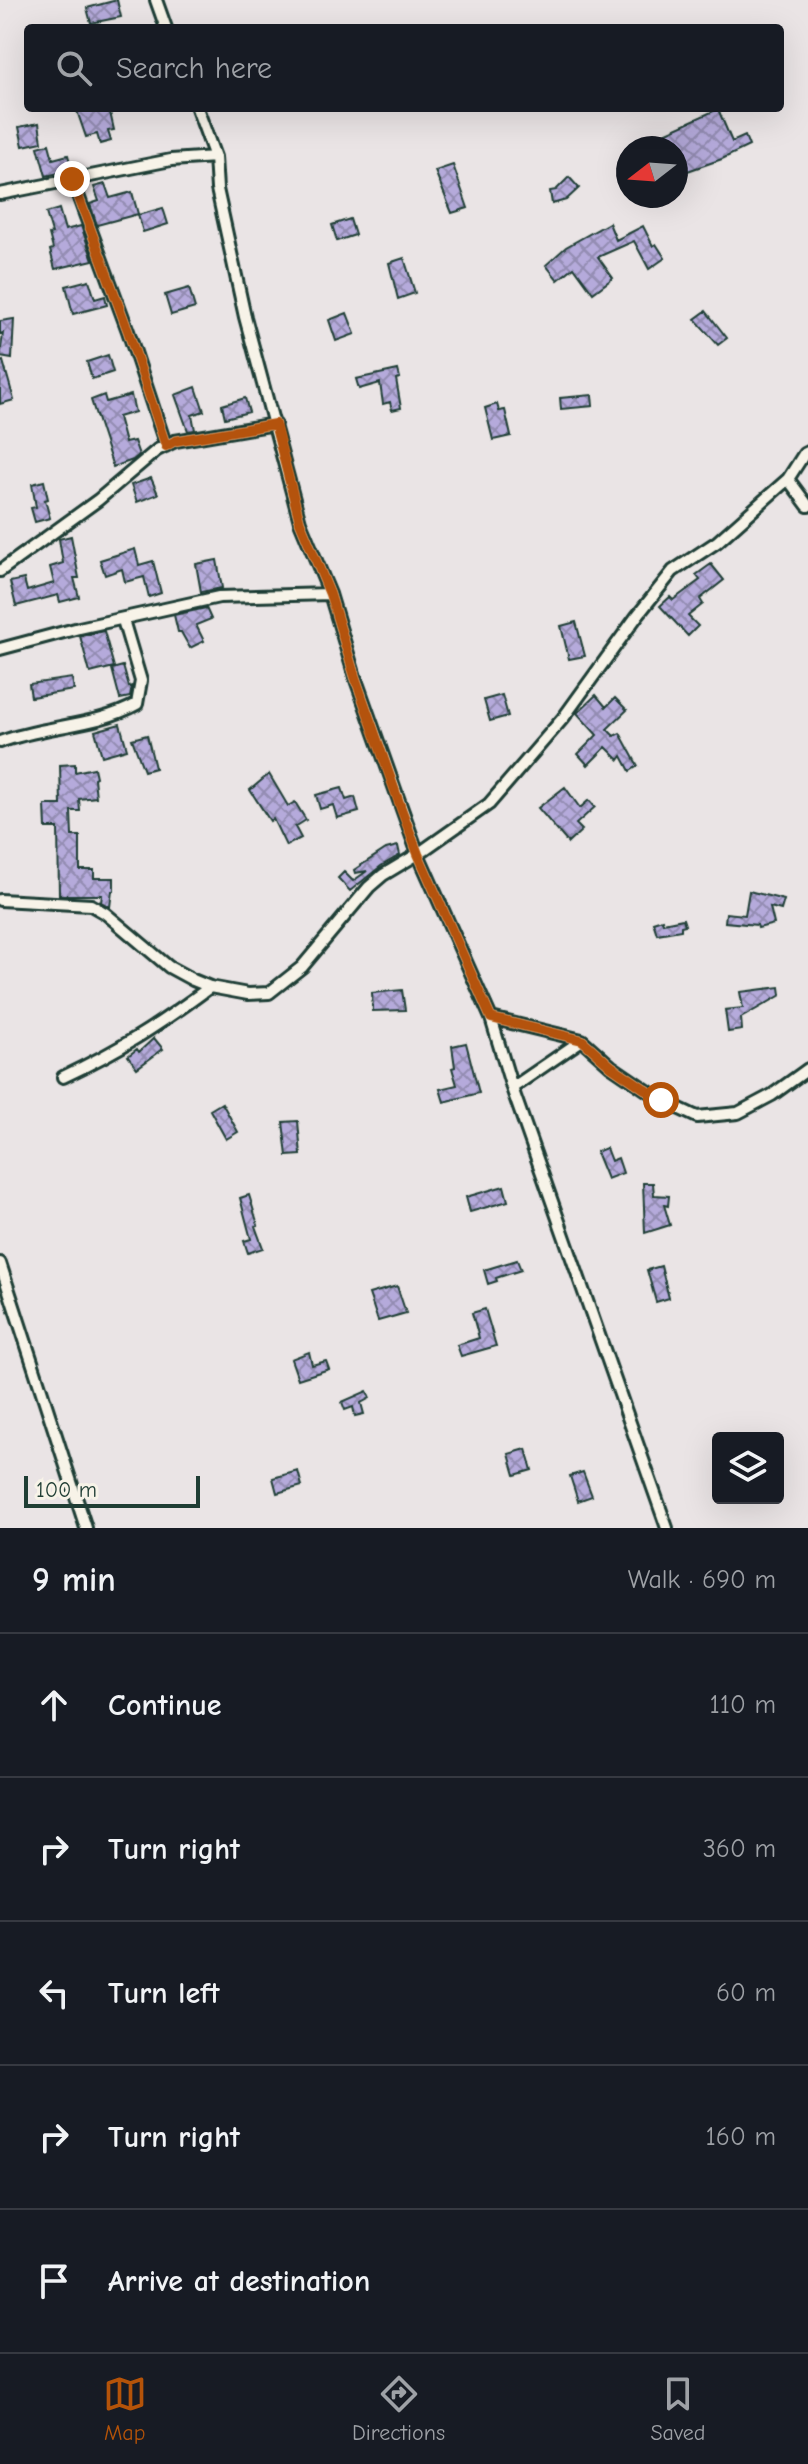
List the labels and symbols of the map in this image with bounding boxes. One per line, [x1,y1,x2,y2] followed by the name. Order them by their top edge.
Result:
[616,136,688,208] north arrow
[54,161,90,197] route end
[643,1082,679,1118] route start
[24,1472,200,1508] scale bar

